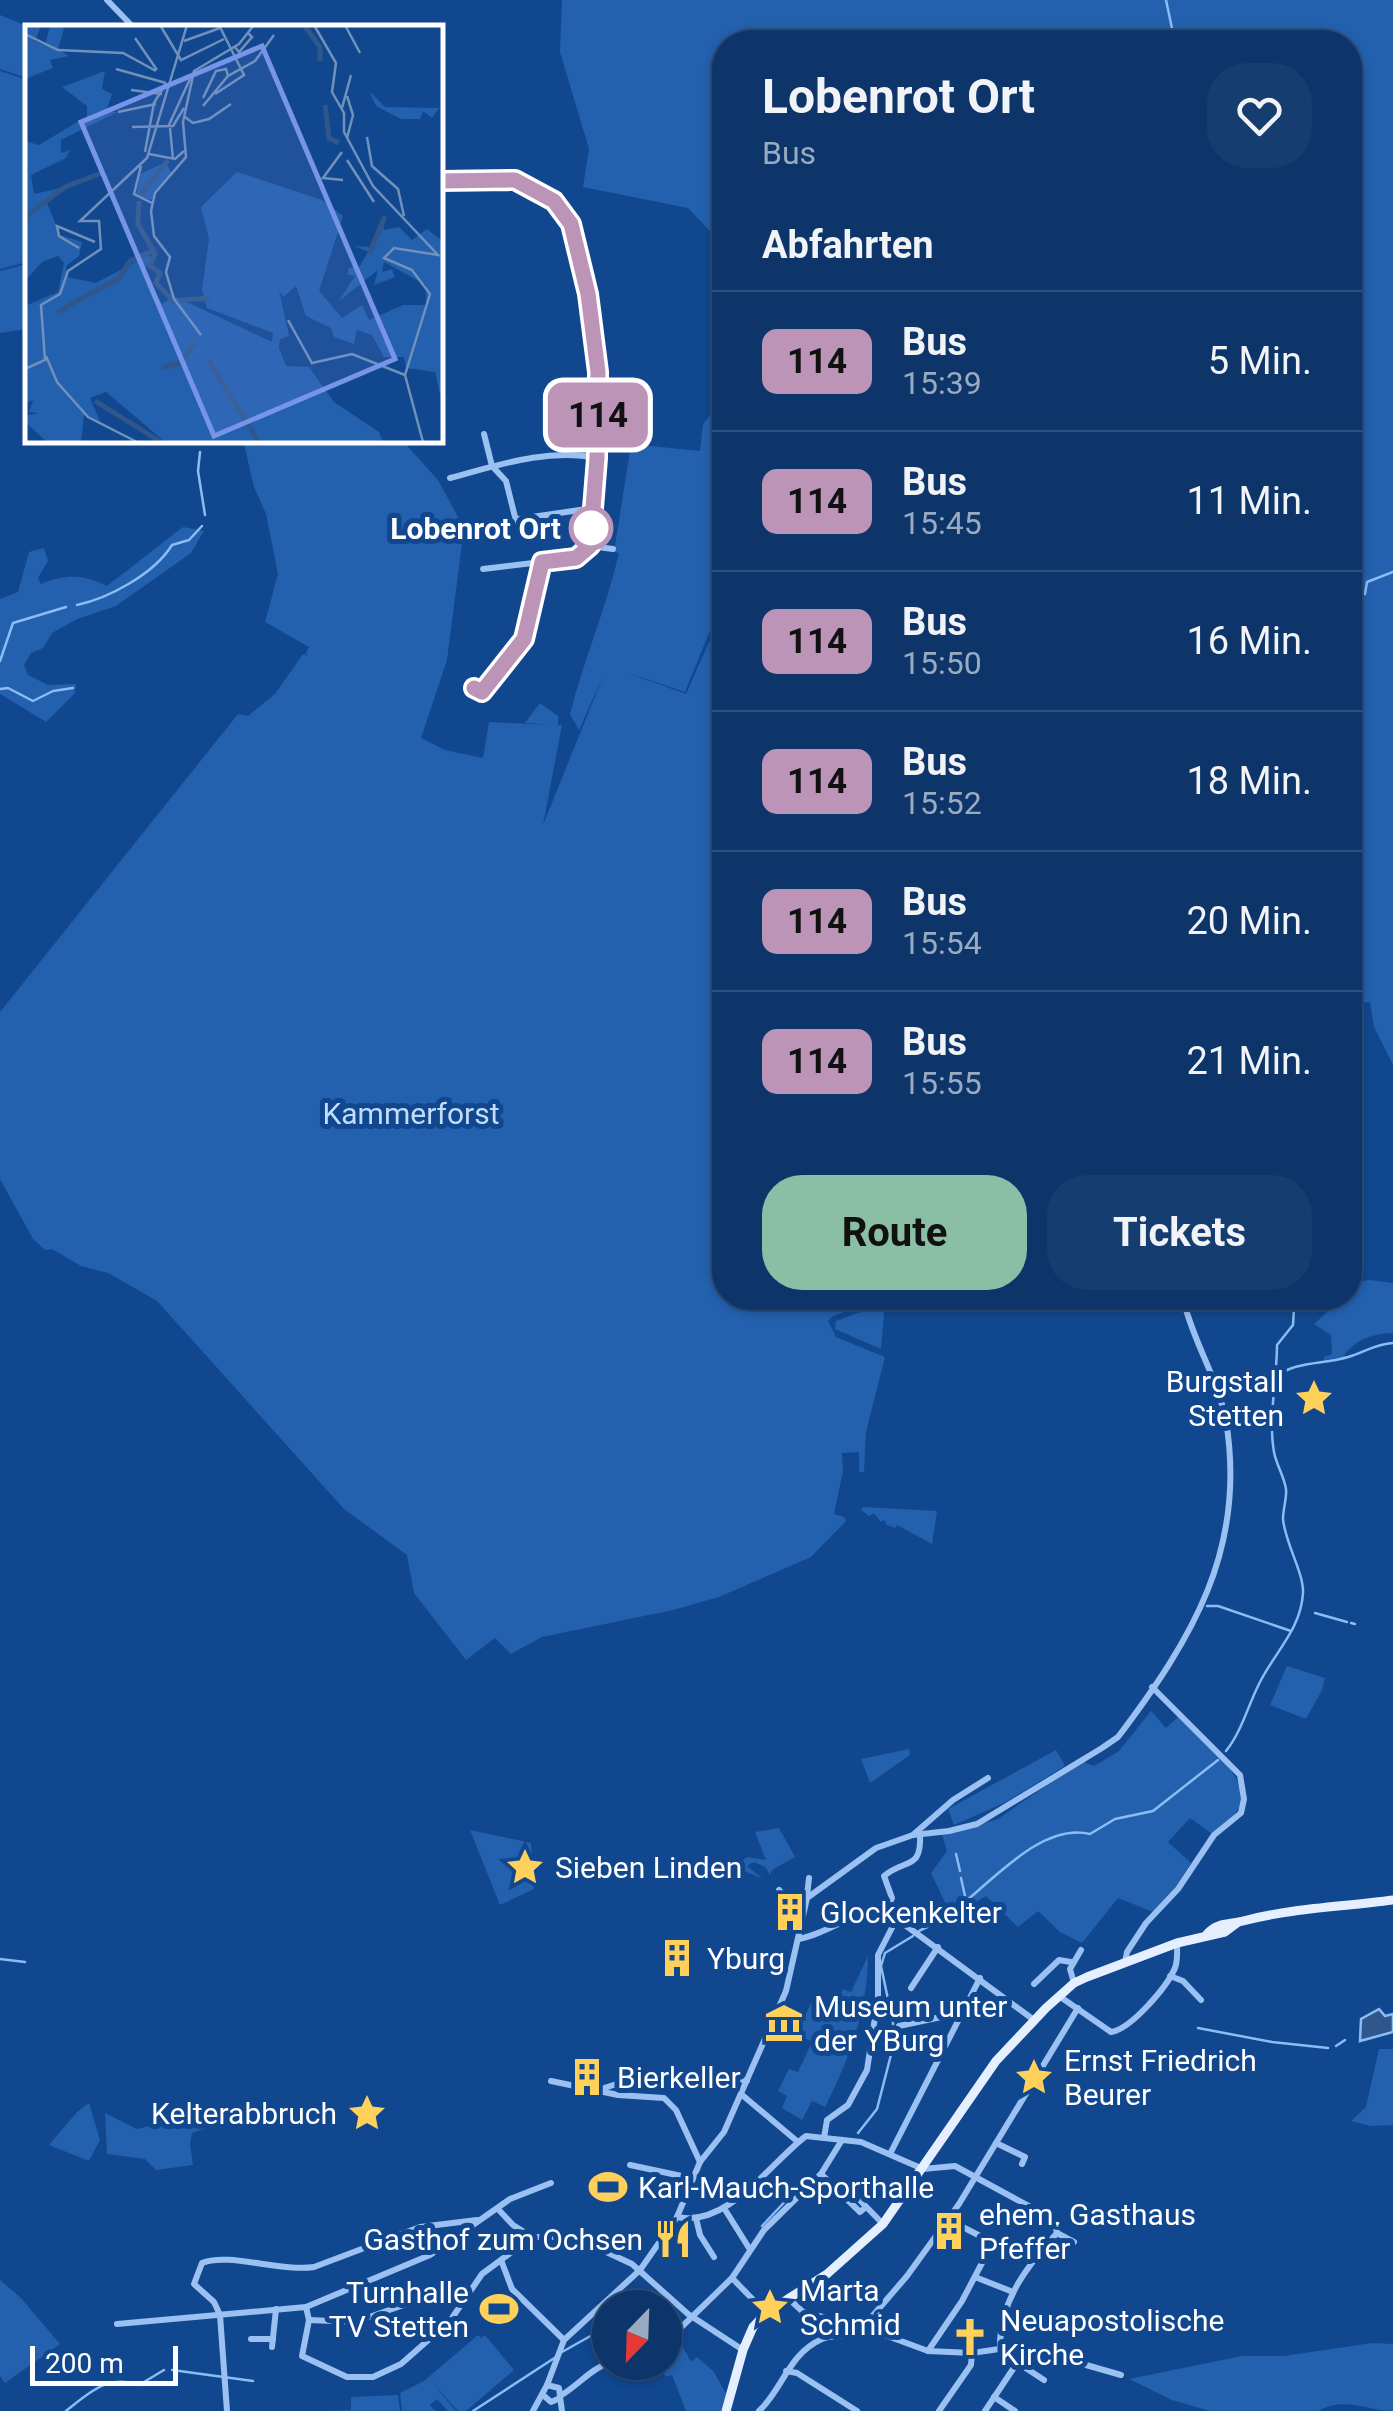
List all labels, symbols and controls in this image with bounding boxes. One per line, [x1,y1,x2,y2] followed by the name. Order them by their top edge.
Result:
[25,25,442,442] inset map
[1207,63,1312,168] button: heart
[762,68,1035,125] text: Lobenrot Ort
[762,134,816,172] text: Bus
[762,223,934,267] text: Abfahrten
[902,320,967,364] text: Bus
[1208,339,1312,383] text: 5 Min.
[787,341,847,382] text: 114
[902,364,982,402] text: 15:39
[540,382,656,448] line badge: 114
[568,395,628,436] text: 114
[902,460,967,504] text: Bus
[1186,479,1312,523] text: 11 Min.
[787,481,847,522] text: 114
[902,504,982,542] text: 15:45
[570,507,612,549] marker: Lobenrot Ort
[390,511,561,546] place label: Lobenrot Ort
[902,600,967,644] text: Bus
[1186,619,1312,663] text: 16 Min.
[787,621,847,662] text: 114
[902,644,982,682] text: 15:50
[902,740,967,784] text: Bus
[1186,759,1312,803] text: 18 Min.
[787,761,847,802] text: 114
[902,784,982,822] text: 15:52
[902,880,967,924] text: Bus
[1186,899,1312,943] text: 20 Min.
[787,901,847,942] text: 114
[902,924,982,962] text: 15:54
[902,1020,967,1064] text: Bus
[1186,1039,1312,1083] text: 21 Min.
[787,1041,847,1082] text: 114
[902,1064,982,1102] text: 15:55
[322,1096,500,1131] park label: Kammerforst
[762,1175,1027,1290] button: Route
[1047,1175,1312,1290] button: Tickets
[1166,1364,1284,1433] place label: Burgstall Stetten
[1293,1377,1335,1419] place icon: Burgstall Stetten
[504,1846,546,1888] place icon: Sieben Linden
[555,1850,742,1885] place label: Sieben Linden
[769,1891,811,1933] building icon: Glockenkelter
[820,1895,1002,1930] place label: Glockenkelter
[656,1937,698,1979] building icon: Yburg
[707,1941,785,1976] place label: Yburg
[814,1989,1007,2058] place label: Museum unter der YBurg
[763,2002,805,2044] museum icon: Museum unter der YBurg
[1064,2043,1257,2112] place label: Ernst Friedrich Beurer
[566,2056,608,2098] building icon: Bierkeller
[1013,2056,1055,2098] place icon: Ernst Friedrich Beurer
[617,2060,741,2095] place label: Bierkeller
[346,2092,388,2134] place icon: Kelterabbruch
[151,2096,337,2131] place label: Kelterabbruch
[587,2166,629,2208] sports icon: Karl-Mauch-Sporthalle
[638,2170,934,2205] place label: Karl-Mauch-Sporthalle
[979,2197,1196,2266] place label: ehem. Gasthaus Pfeffer
[928,2210,970,2252] building icon: ehem. Gasthaus Pfeffer
[652,2218,694,2260] restaurant icon: Gasthof zum Ochsen
[363,2222,643,2257] place label: Gasthof zum Ochsen
[800,2273,901,2342] place label: Marta Schmid
[329,2275,469,2344] place label: Turnhalle TV Stetten
[749,2286,791,2328] place icon: Marta Schmid
[478,2288,520,2330] sports icon: Turnhalle TV Stetten
[592,2290,682,2380] north arrow
[592,2290,682,2380] map controls
[1000,2303,1224,2372] place label: Neuapostolische Kirche
[949,2316,991,2358] church icon: Neuapostolische Kirche
[30,2341,178,2386] scale bar
[45,2347,124,2380] text: 200 m

